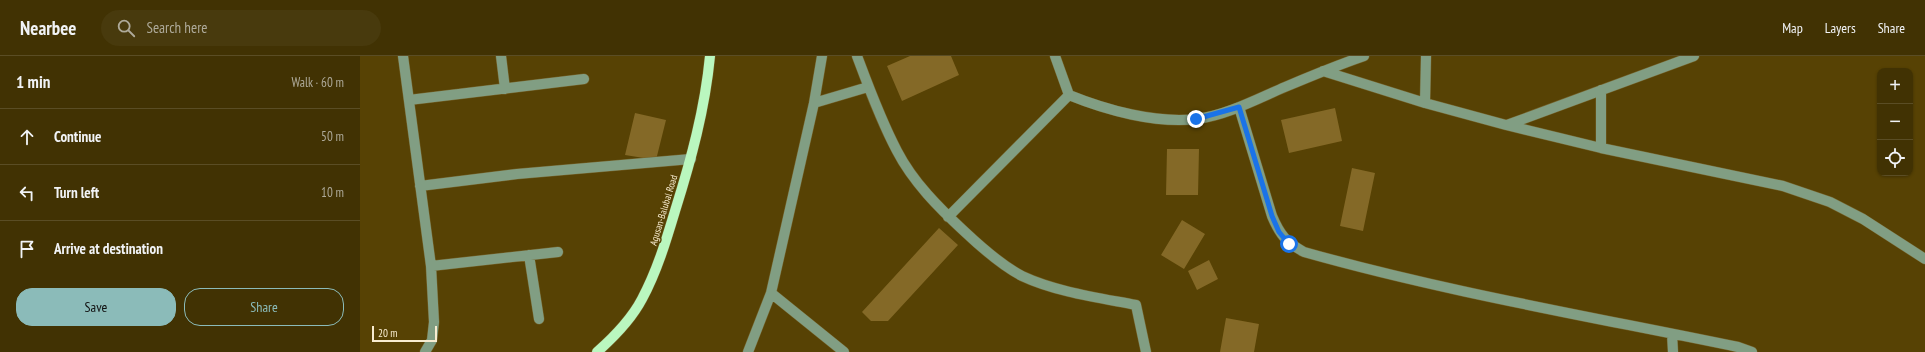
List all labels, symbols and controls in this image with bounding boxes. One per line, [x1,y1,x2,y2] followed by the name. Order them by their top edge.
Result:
[101,10,381,46] search box
[20,16,77,40] text: Nearbee
[115,17,137,39] icon: search
[147,18,207,37] text: Search here
[1782,19,1803,37] text: Map
[1825,19,1856,37] text: Layers
[1878,19,1905,37] text: Share
[1877,68,1913,176] map controls
[1877,68,1913,104] button: +
[16,71,50,93] text: 1 min
[292,74,344,91] text: Walk · 60 m
[1877,104,1913,140] button: −
[1187,110,1205,128] route end
[16,126,38,148] icon: ahead
[54,127,101,146] text: Continue
[321,128,344,145] text: 50 m
[1877,140,1913,176] button: locate
[647,173,680,247] street label: Agusan-Balubal Road
[16,182,38,204] icon: left
[54,183,99,202] text: Turn left
[321,184,344,201] text: 10 m
[1280,235,1298,253] route start
[16,238,38,260] icon: arrive
[54,239,163,258] text: Arrive at destination
[16,288,176,326] button: Save
[184,288,344,326] button: Share
[372,324,437,343] scale bar
[378,326,397,340] text: 20 m

